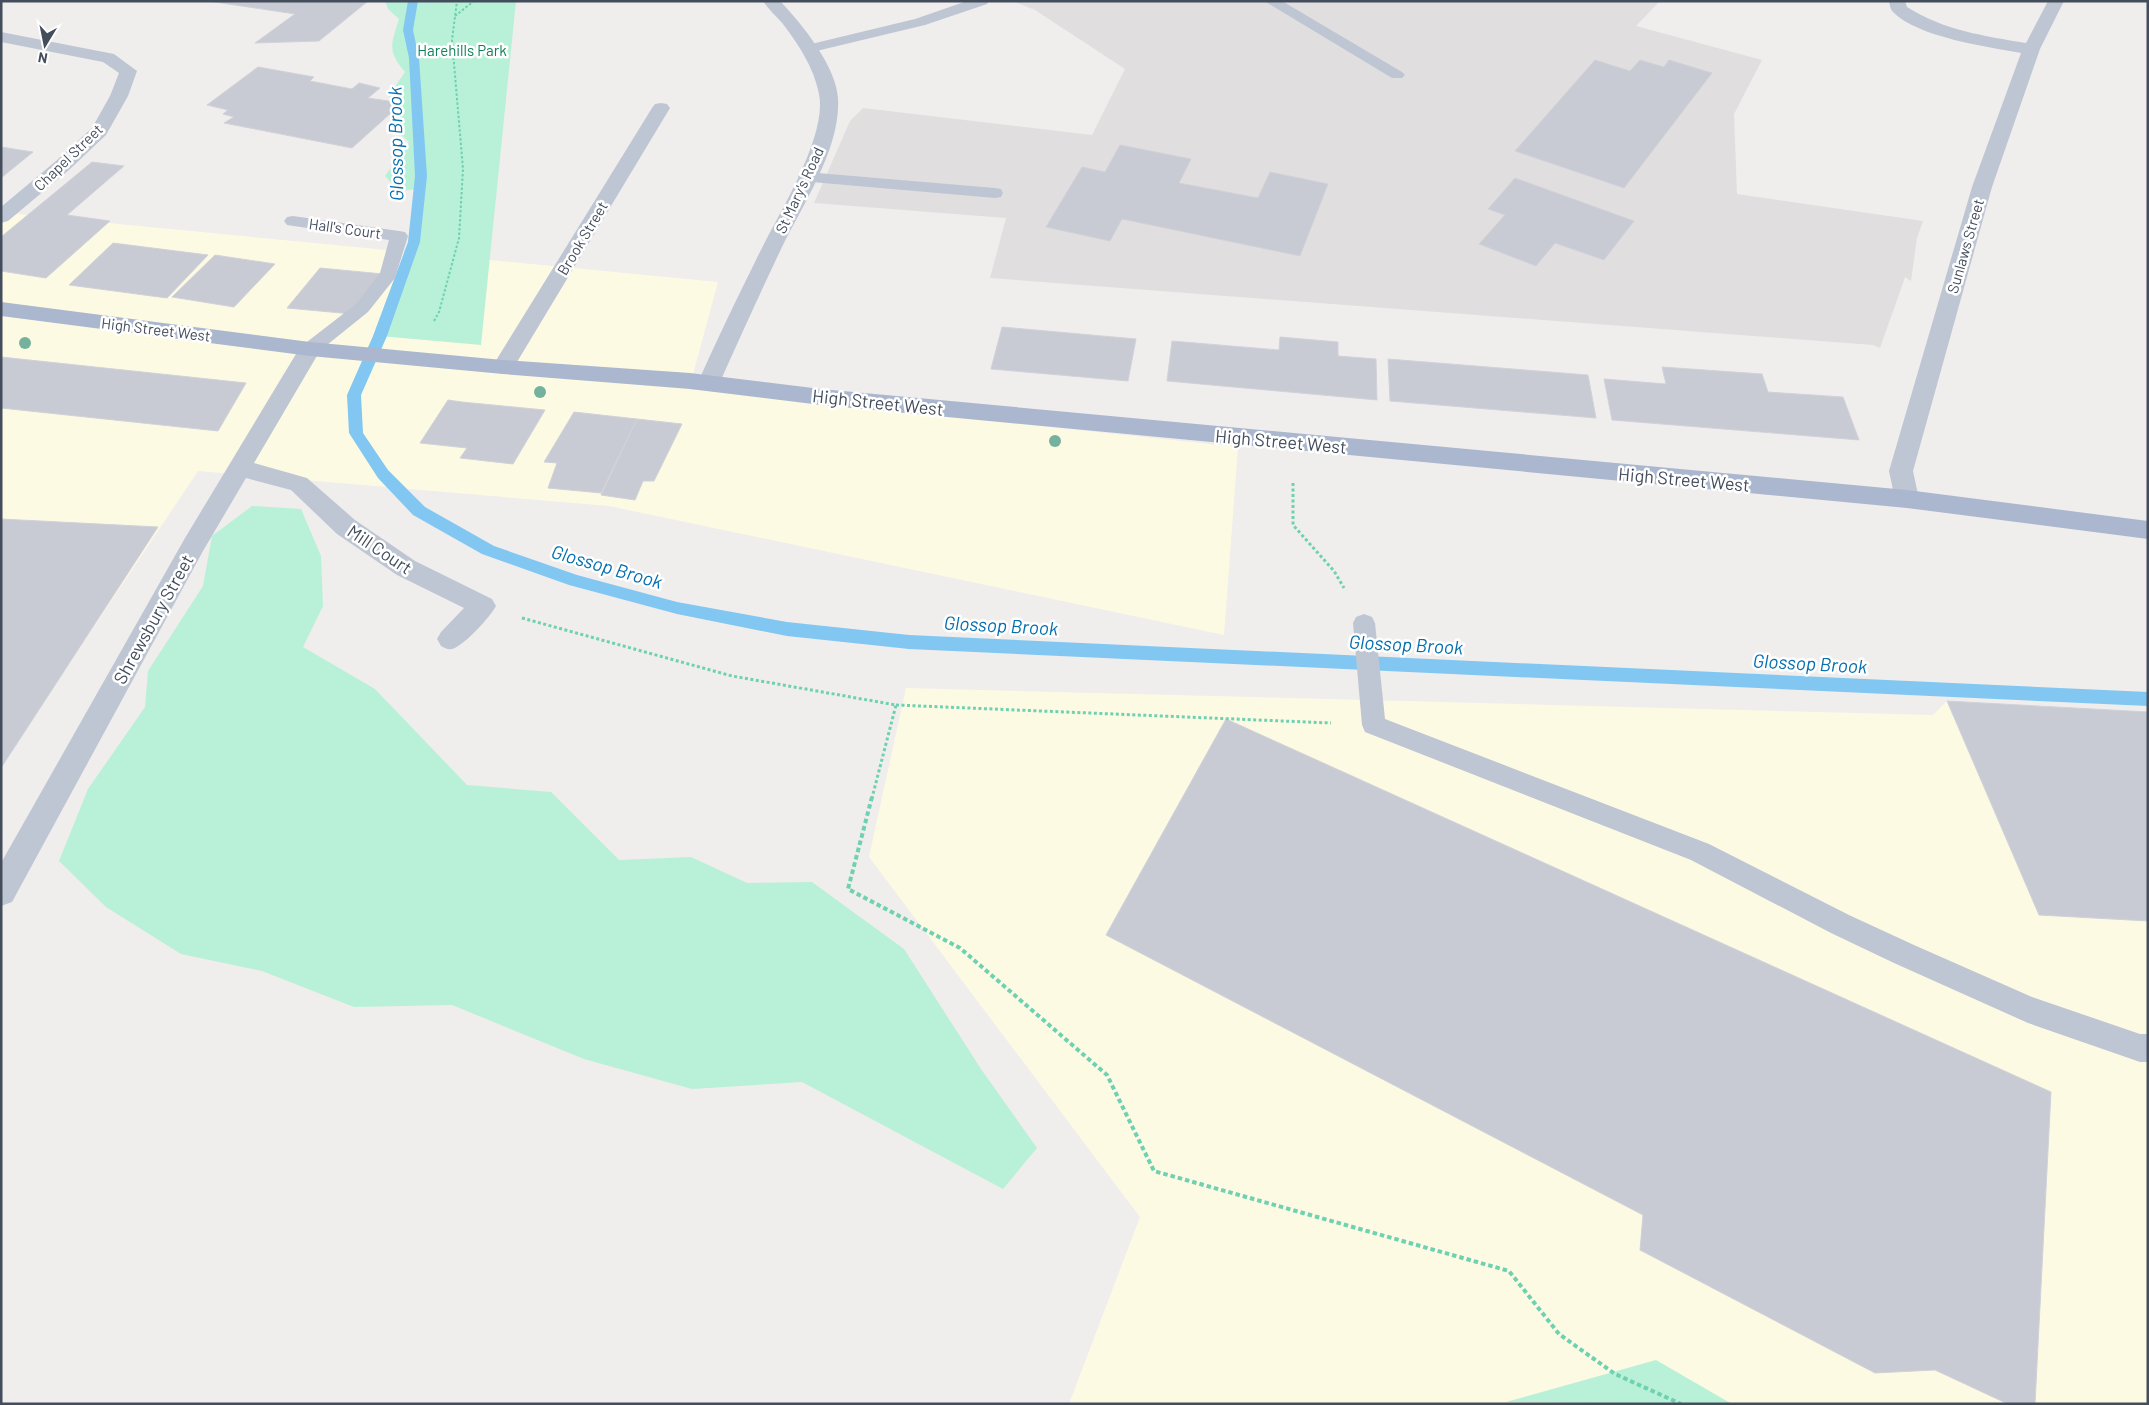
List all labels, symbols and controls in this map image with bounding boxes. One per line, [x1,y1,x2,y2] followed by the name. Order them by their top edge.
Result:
[20,20,70,70] north arrow
[417,41,507,59] park label: Harehills Park
[37,49,49,67] text: N
[382,86,407,201] water label: Glossop Brook
[30,120,106,194] street label: Chapel Street
[771,144,827,236] street label: St Mary's Road
[1943,197,1987,295] street label: Sunlaws Street
[553,198,611,278] street label: Brook Street
[308,214,382,242] street label: Hall's Court
[100,313,212,345] street label: High Street West
[811,384,945,420] street label: High Street West
[1214,424,1348,458] street label: High Street West
[1617,462,1751,496] street label: High Street West
[344,519,416,579] street label: Mill Court
[549,539,666,593] water label: Glossop Brook
[108,550,198,688] street label: Shrewsbury Street
[943,611,1060,640] water label: Glossop Brook
[1348,630,1465,659] water label: Glossop Brook
[1752,649,1869,678] water label: Glossop Brook

